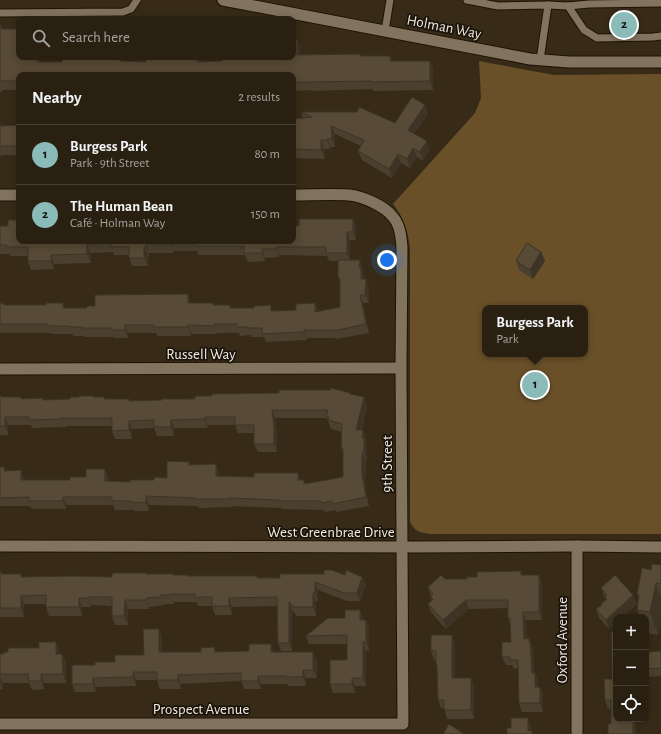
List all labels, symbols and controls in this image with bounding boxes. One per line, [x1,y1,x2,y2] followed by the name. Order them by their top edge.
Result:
[611,10,637,40] pin: 2
[405,12,483,42] street label: Holman Way
[16,16,296,60] search box
[30,27,52,49] icon: search
[62,30,130,45] text: Search here
[32,89,82,106] text: Nearby
[238,91,280,104] text: 2 results
[70,139,147,154] text: Burgess Park
[43,148,47,161] text: 1
[254,148,280,161] text: 80 m
[70,157,149,170] text: Park · 9th Street
[70,199,173,214] text: The Human Bean
[42,208,48,221] text: 2
[251,208,280,221] text: 150 m
[70,217,165,230] text: Café · Holman Way
[377,250,397,270] your location
[482,305,588,357] popup
[496,315,574,330] text: Burgess Park
[496,333,519,346] text: Park
[166,347,236,362] street label: Russell Way
[522,370,548,400] pin: 1
[380,435,395,493] street label: 9th Street
[267,525,395,540] street label: West Greenbrae Drive
[555,597,570,683] street label: Oxford Avenue
[613,614,649,722] map controls
[613,614,649,650] button: +
[613,650,649,686] button: −
[613,686,649,722] button: locate
[153,702,249,717] street label: Prospect Avenue

